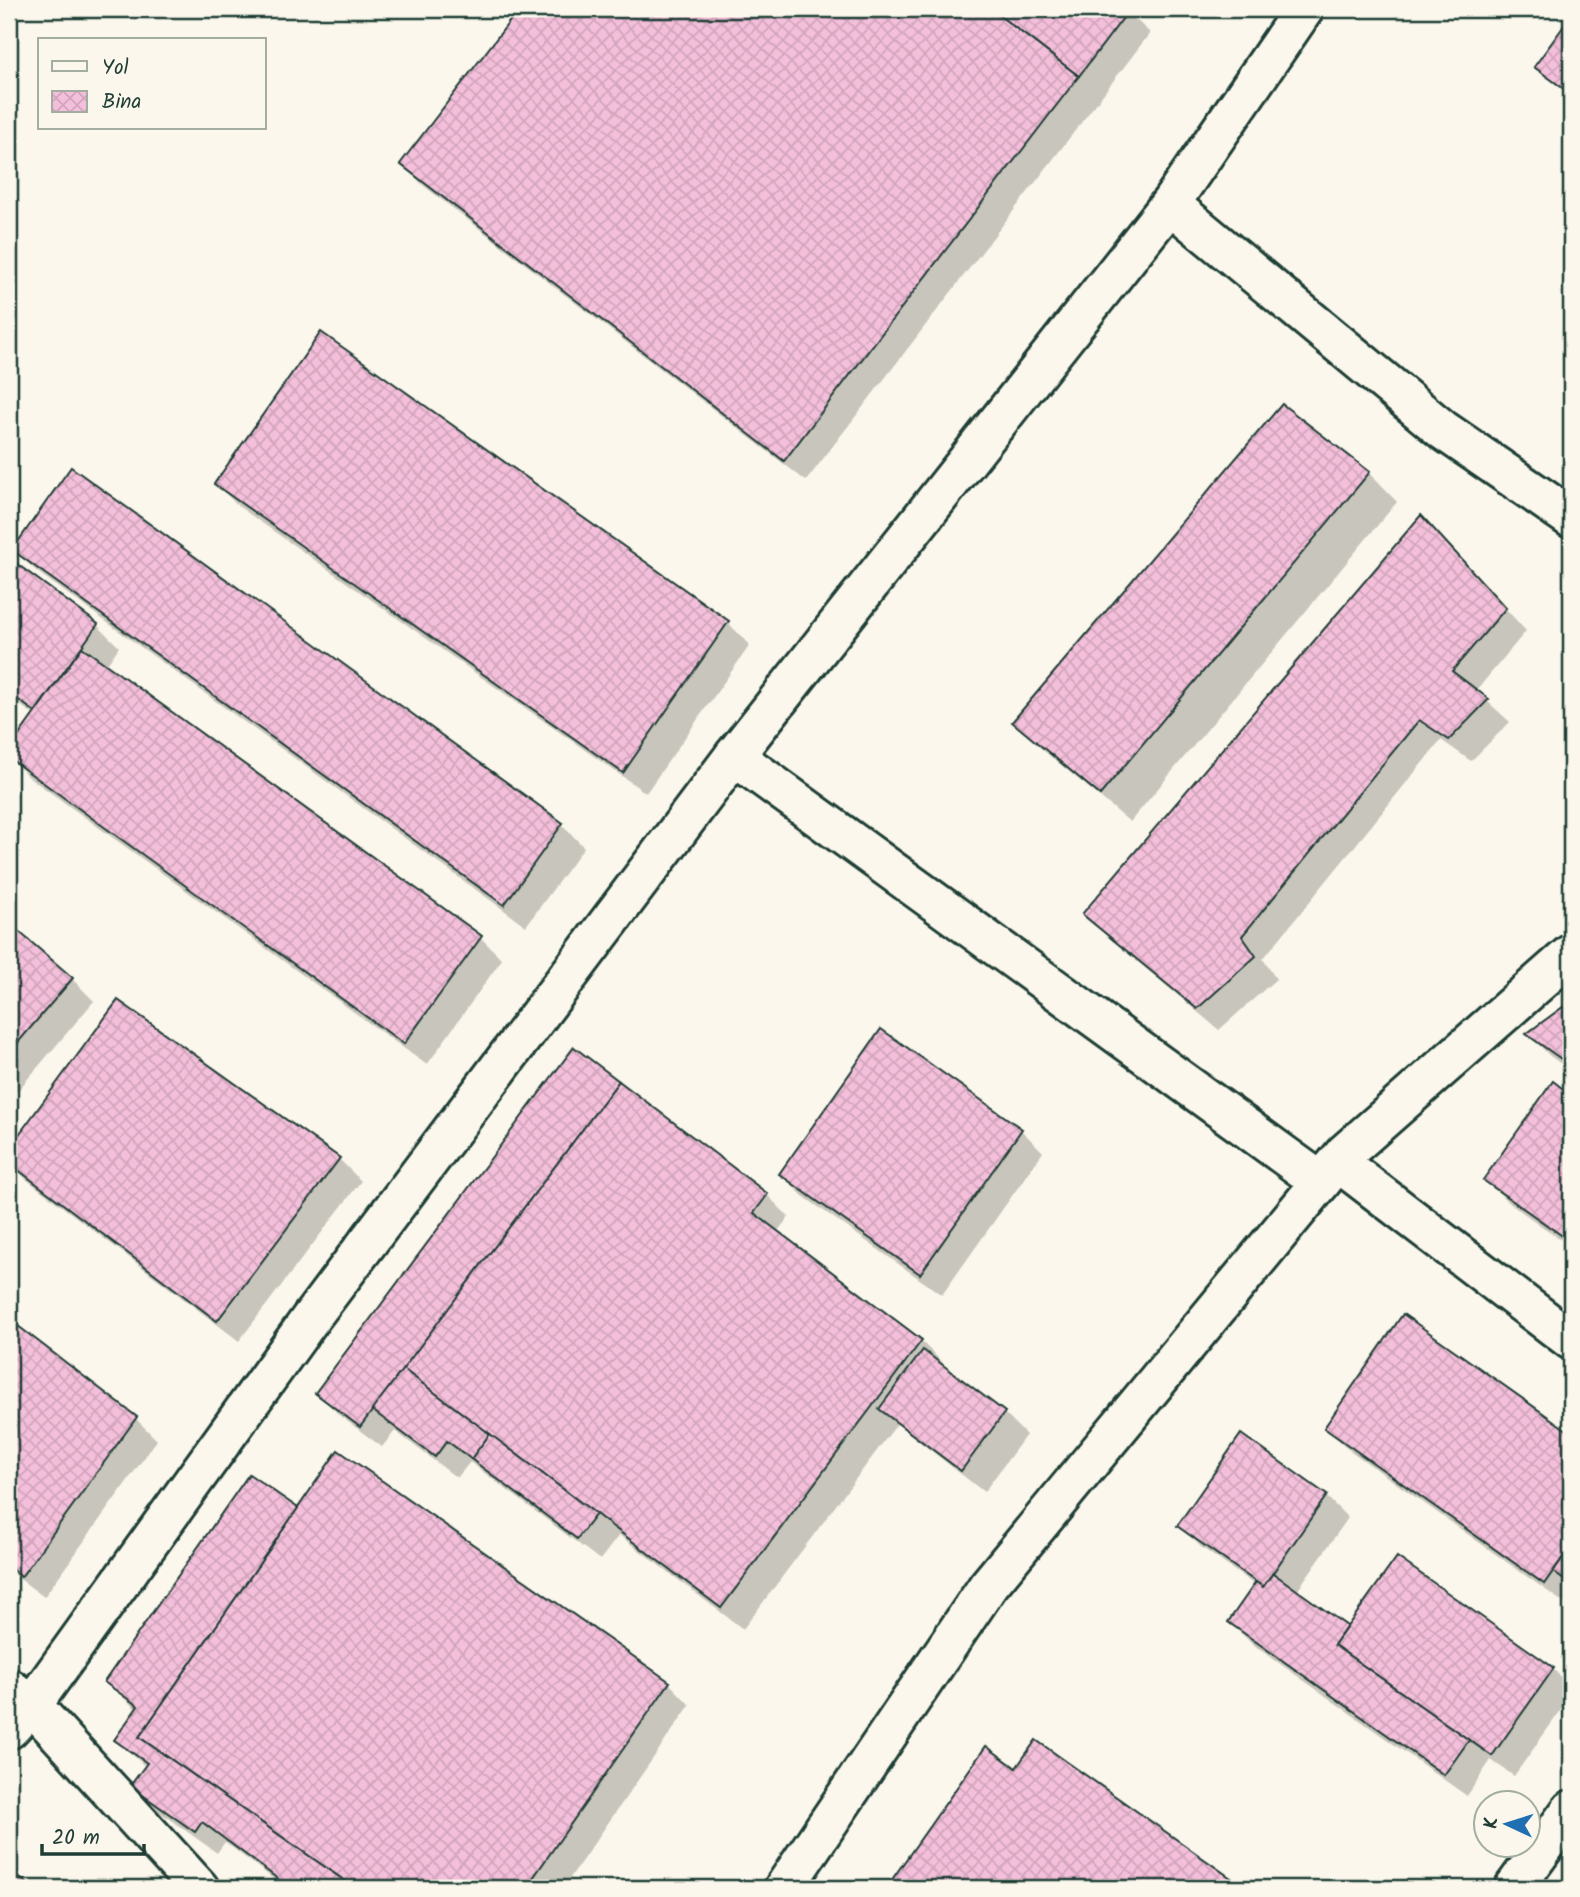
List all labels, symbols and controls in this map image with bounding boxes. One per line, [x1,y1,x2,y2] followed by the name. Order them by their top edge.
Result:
[38,38,266,130] legend
[102,52,129,85] text: Yol
[102,86,141,119] text: Bina
[1472,1788,1542,1858] north arrow
[42,1813,144,1857] scale bar
[1477,1816,1507,1830] text: K
[52,1822,100,1855] text: 20 m

